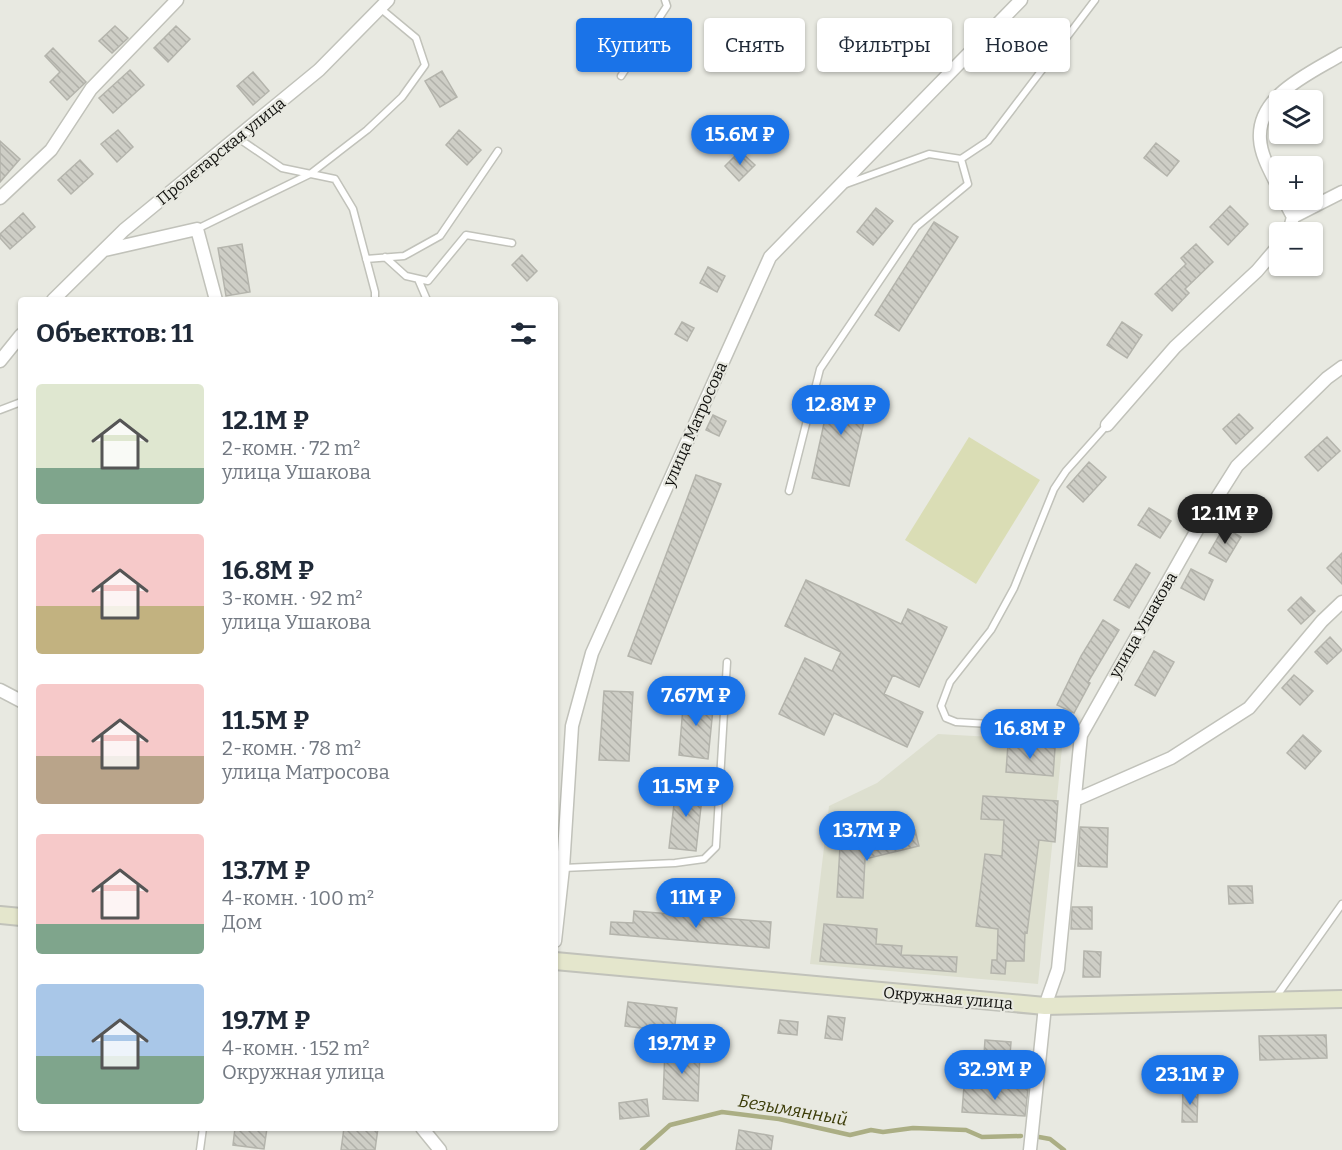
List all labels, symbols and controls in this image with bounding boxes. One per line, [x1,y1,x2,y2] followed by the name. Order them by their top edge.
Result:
[576,18,692,72] chip: Купить
[704,18,805,72] chip: Снять
[817,18,952,72] chip: Фильтры
[964,18,1070,72] chip: Новое
[1269,90,1323,276] map controls
[1269,90,1323,144] button: layers
[153,93,289,209] street label: Пролетарская улица
[685,115,795,166] pin: 15.6M ₽
[705,122,775,146] text: 15.6M ₽
[1269,156,1323,210] button: +
[1269,222,1323,276] button: −
[507,317,540,350] icon: filters
[36,318,194,349] text: Объектов: 11
[659,359,731,490] street label: улица Матросова
[786,385,896,436] pin: 12.8M ₽
[806,392,876,416] text: 12.8M ₽
[222,405,309,436] text: 12.1M ₽
[84,408,156,480] icon: home
[222,436,360,460] text: 2-комн. · 72 m²
[222,460,371,484] text: улица Ушакова
[1170,494,1280,545] pin: 12.1M ₽
[1192,501,1259,525] text: 12.1M ₽
[222,555,314,586] text: 16.8M ₽
[84,558,156,630] icon: home
[1104,568,1181,682] street label: улица Ушакова
[222,586,363,610] text: 3-комн. · 92 m²
[222,610,371,634] text: улица Ушакова
[641,676,751,727] pin: 7.67M ₽
[661,683,731,707] text: 7.67M ₽
[222,705,309,736] text: 11.5M ₽
[84,708,156,780] icon: home
[975,709,1085,760] pin: 16.8M ₽
[995,716,1065,740] text: 16.8M ₽
[222,736,361,760] text: 2-комн. · 78 m²
[222,760,390,784] text: улица Матросова
[631,767,741,818] pin: 11.5M ₽
[652,774,720,798] text: 11.5M ₽
[812,811,922,862] pin: 13.7M ₽
[833,818,901,842] text: 13.7M ₽
[222,855,310,886] text: 13.7M ₽
[84,858,156,930] icon: home
[654,878,738,929] pin: 11M ₽
[670,885,722,909] text: 11M ₽
[222,886,374,910] text: 4-комн. · 100 m²
[222,910,262,934] text: Дом
[882,983,1014,1013] street label: Окружная улица
[222,1005,310,1036] text: 19.7M ₽
[84,1008,156,1080] icon: home
[627,1024,737,1075] pin: 19.7M ₽
[648,1031,716,1055] text: 19.7M ₽
[222,1036,370,1060] text: 4-комн. · 152 m²
[940,1050,1050,1101] pin: 32.9M ₽
[1135,1055,1245,1106] pin: 23.1M ₽
[958,1057,1032,1081] text: 32.9M ₽
[222,1060,385,1084] text: Окружная улица
[1155,1062,1225,1086] text: 23.1M ₽
[736,1090,850,1130] water label: Безымянный

